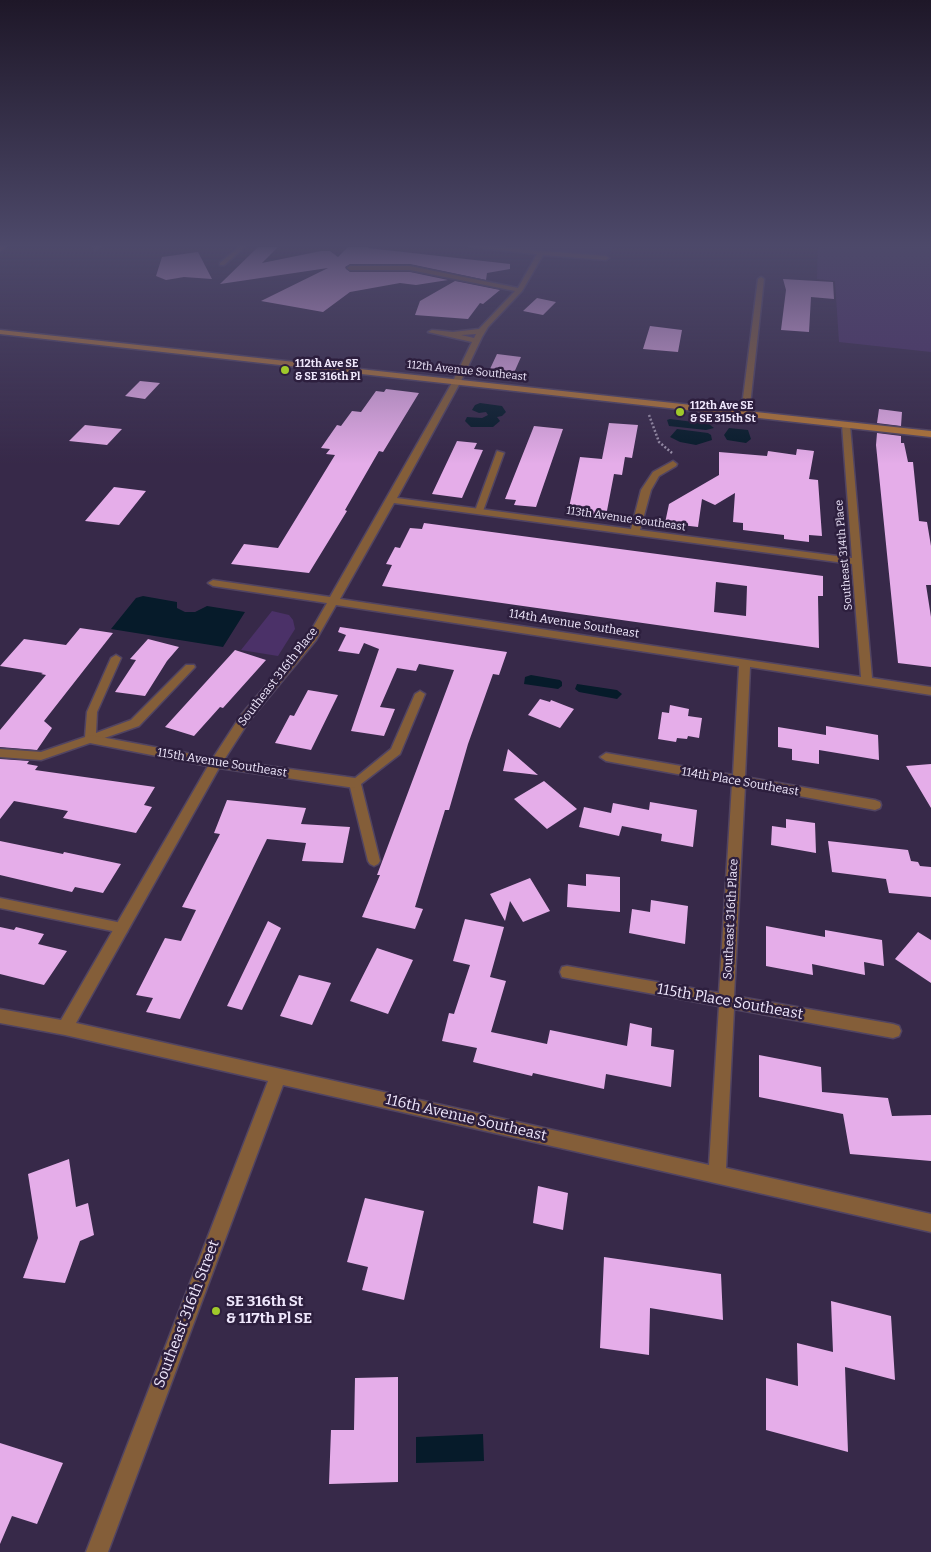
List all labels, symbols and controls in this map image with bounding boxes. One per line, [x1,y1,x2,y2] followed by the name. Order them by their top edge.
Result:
[295,357,360,383] place label: 112th Ave SE & SE 316th Pl
[406,358,528,384] street label: 112th Avenue Southeast
[279,364,291,376] marker: 112th Ave SE & SE 316th Pl
[690,399,756,425] place label: 112th Ave SE & SE 315th St
[674,406,686,418] marker: 112th Ave SE & SE 315th St
[833,499,855,611] street label: Southeast 314th Place
[565,504,687,534] street label: 113th Avenue Southeast
[508,607,640,641] street label: 114th Avenue Southeast
[235,625,321,729] street label: Southeast 316th Place
[156,746,288,780] street label: 115th Avenue Southeast
[680,765,800,799] street label: 114th Place Southeast
[721,858,741,980] street label: Southeast 316th Place
[656,980,804,1024] street label: 115th Place Southeast
[384,1091,548,1145] street label: 116th Avenue Southeast
[151,1238,223,1390] street label: Southeast 316th Street
[226,1293,312,1328] place label: SE 316th St & 117th Pl SE
[210,1305,222,1317] marker: SE 316th St & 117th Pl SE

